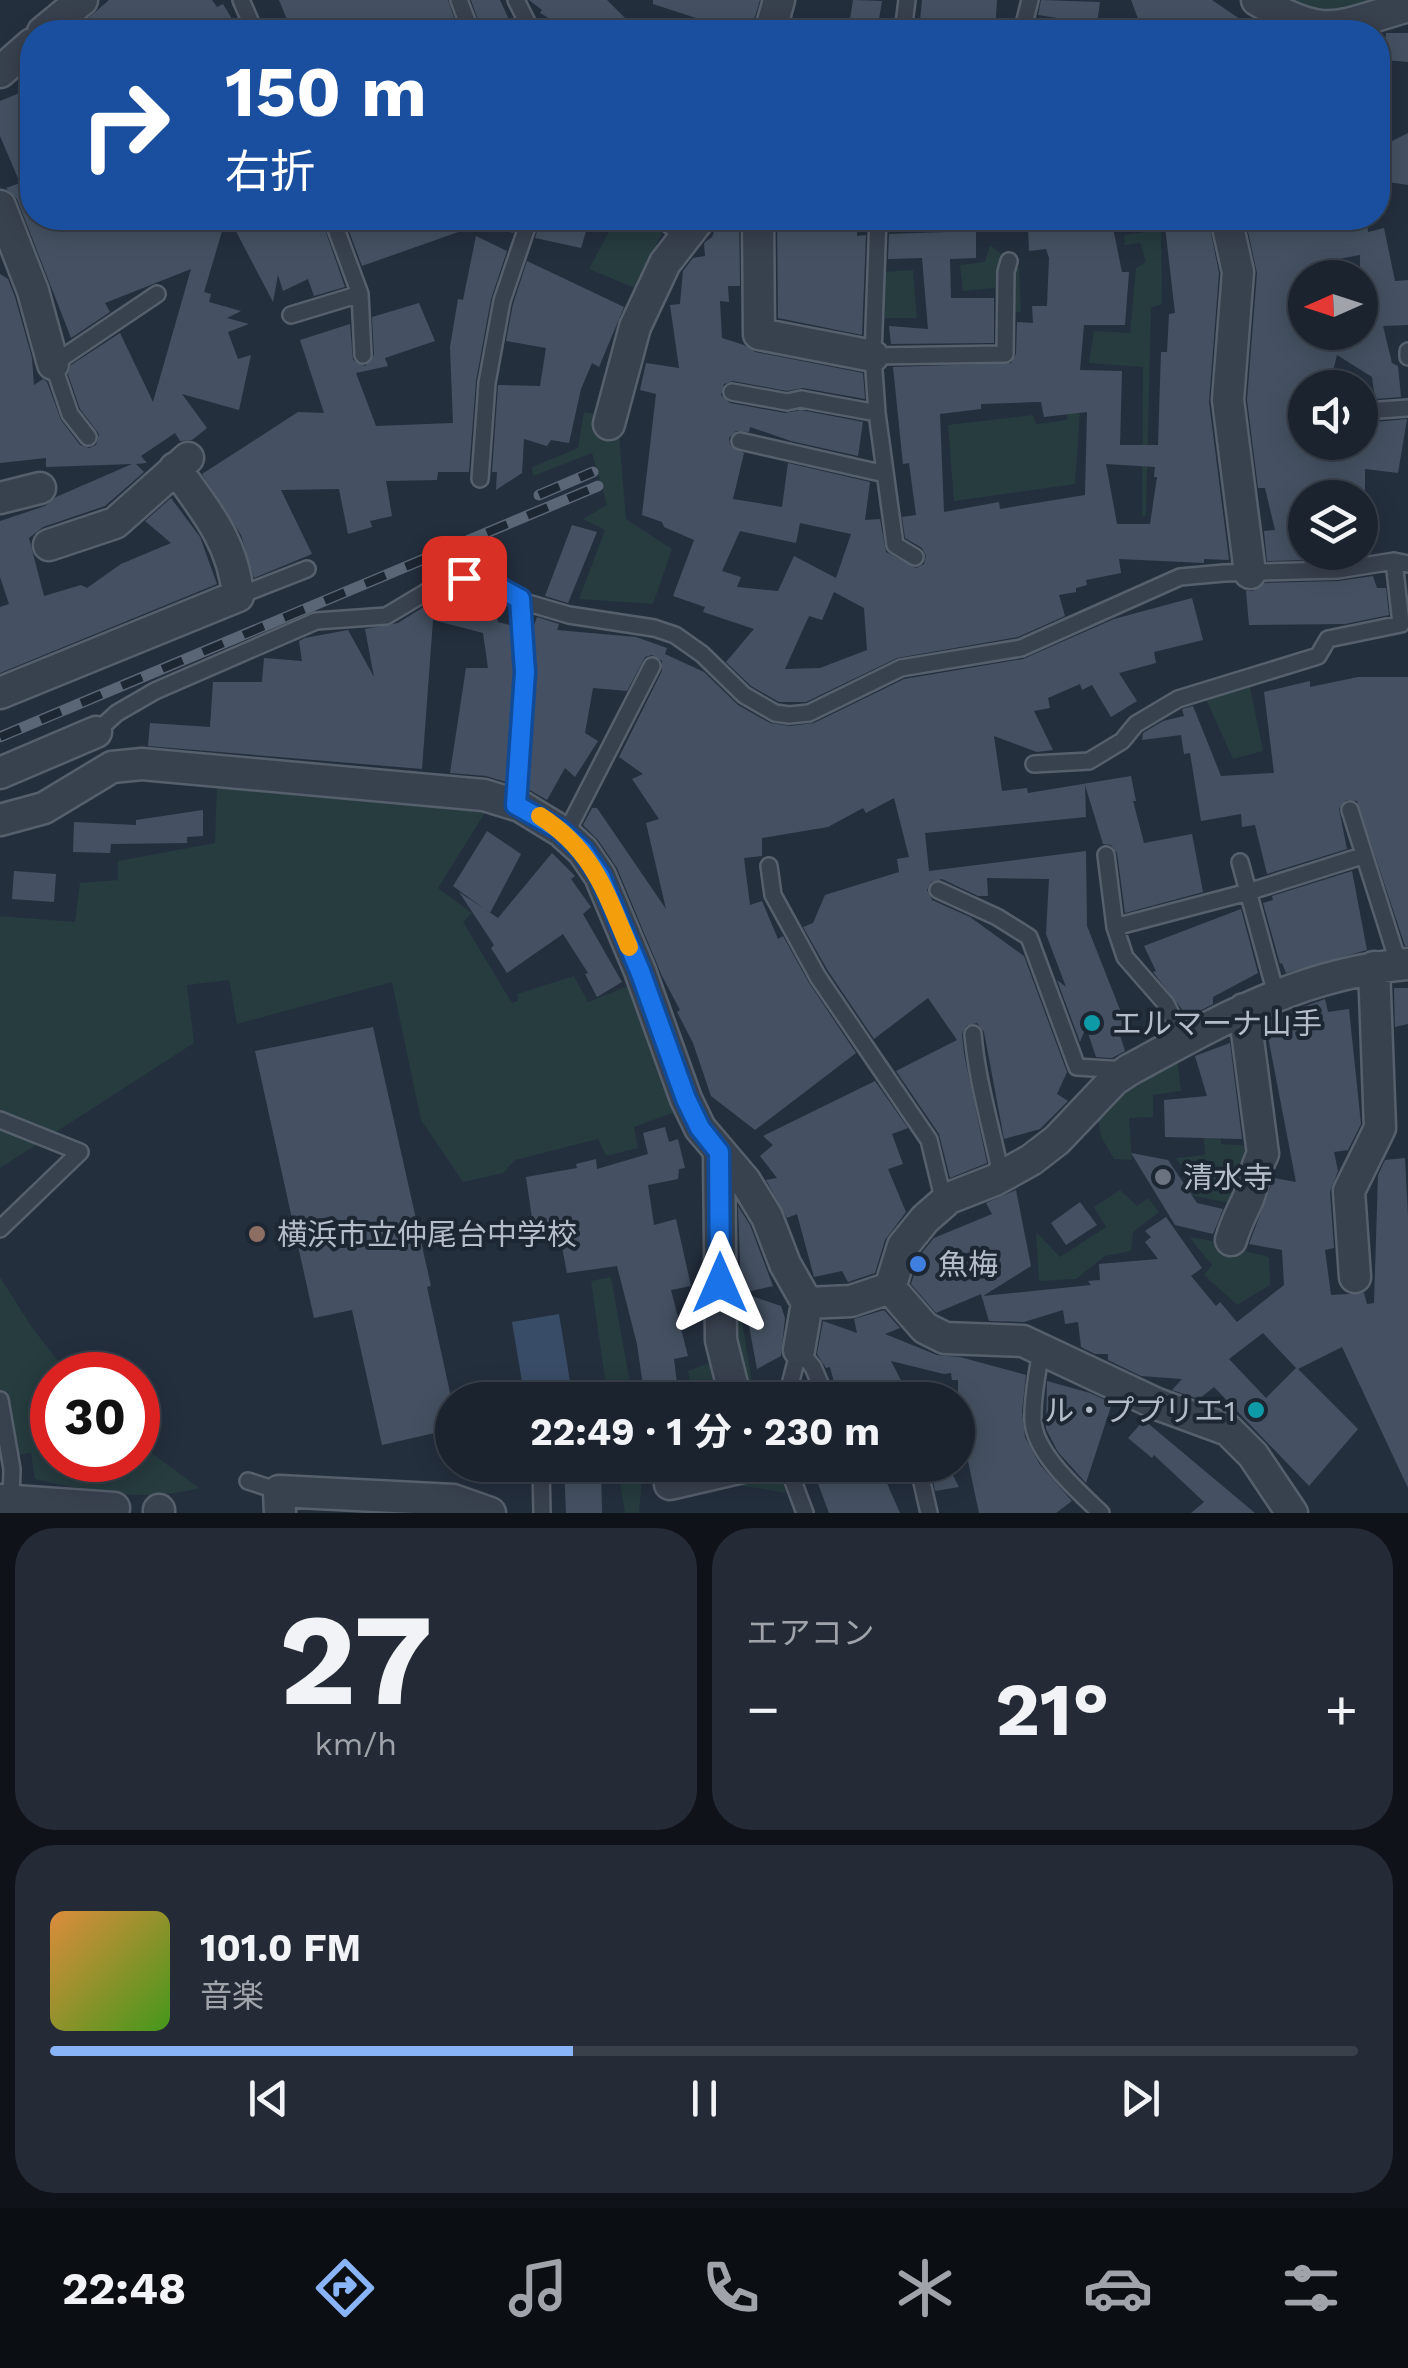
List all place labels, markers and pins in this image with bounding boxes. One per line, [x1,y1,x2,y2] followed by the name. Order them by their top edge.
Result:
[422,536,507,621] pin
[1112,1006,1322,1041] place label: エルマーナ山手
[1081,1012,1103,1034] marker: エルマーナ山手
[1183,1160,1273,1195] place label: 清水寺
[1152,1166,1174,1188] marker: 清水寺
[277,1217,577,1252] place label: 横浜市立仲尾台中学校
[246,1223,268,1245] marker: 横浜市立仲尾台中学校
[938,1247,998,1282] place label: 魚梅
[907,1253,929,1275] marker: 魚梅
[1044,1393,1236,1428] place label: ル・ププリエ1
[1245,1399,1267,1421] marker: ル・ププリエ1

